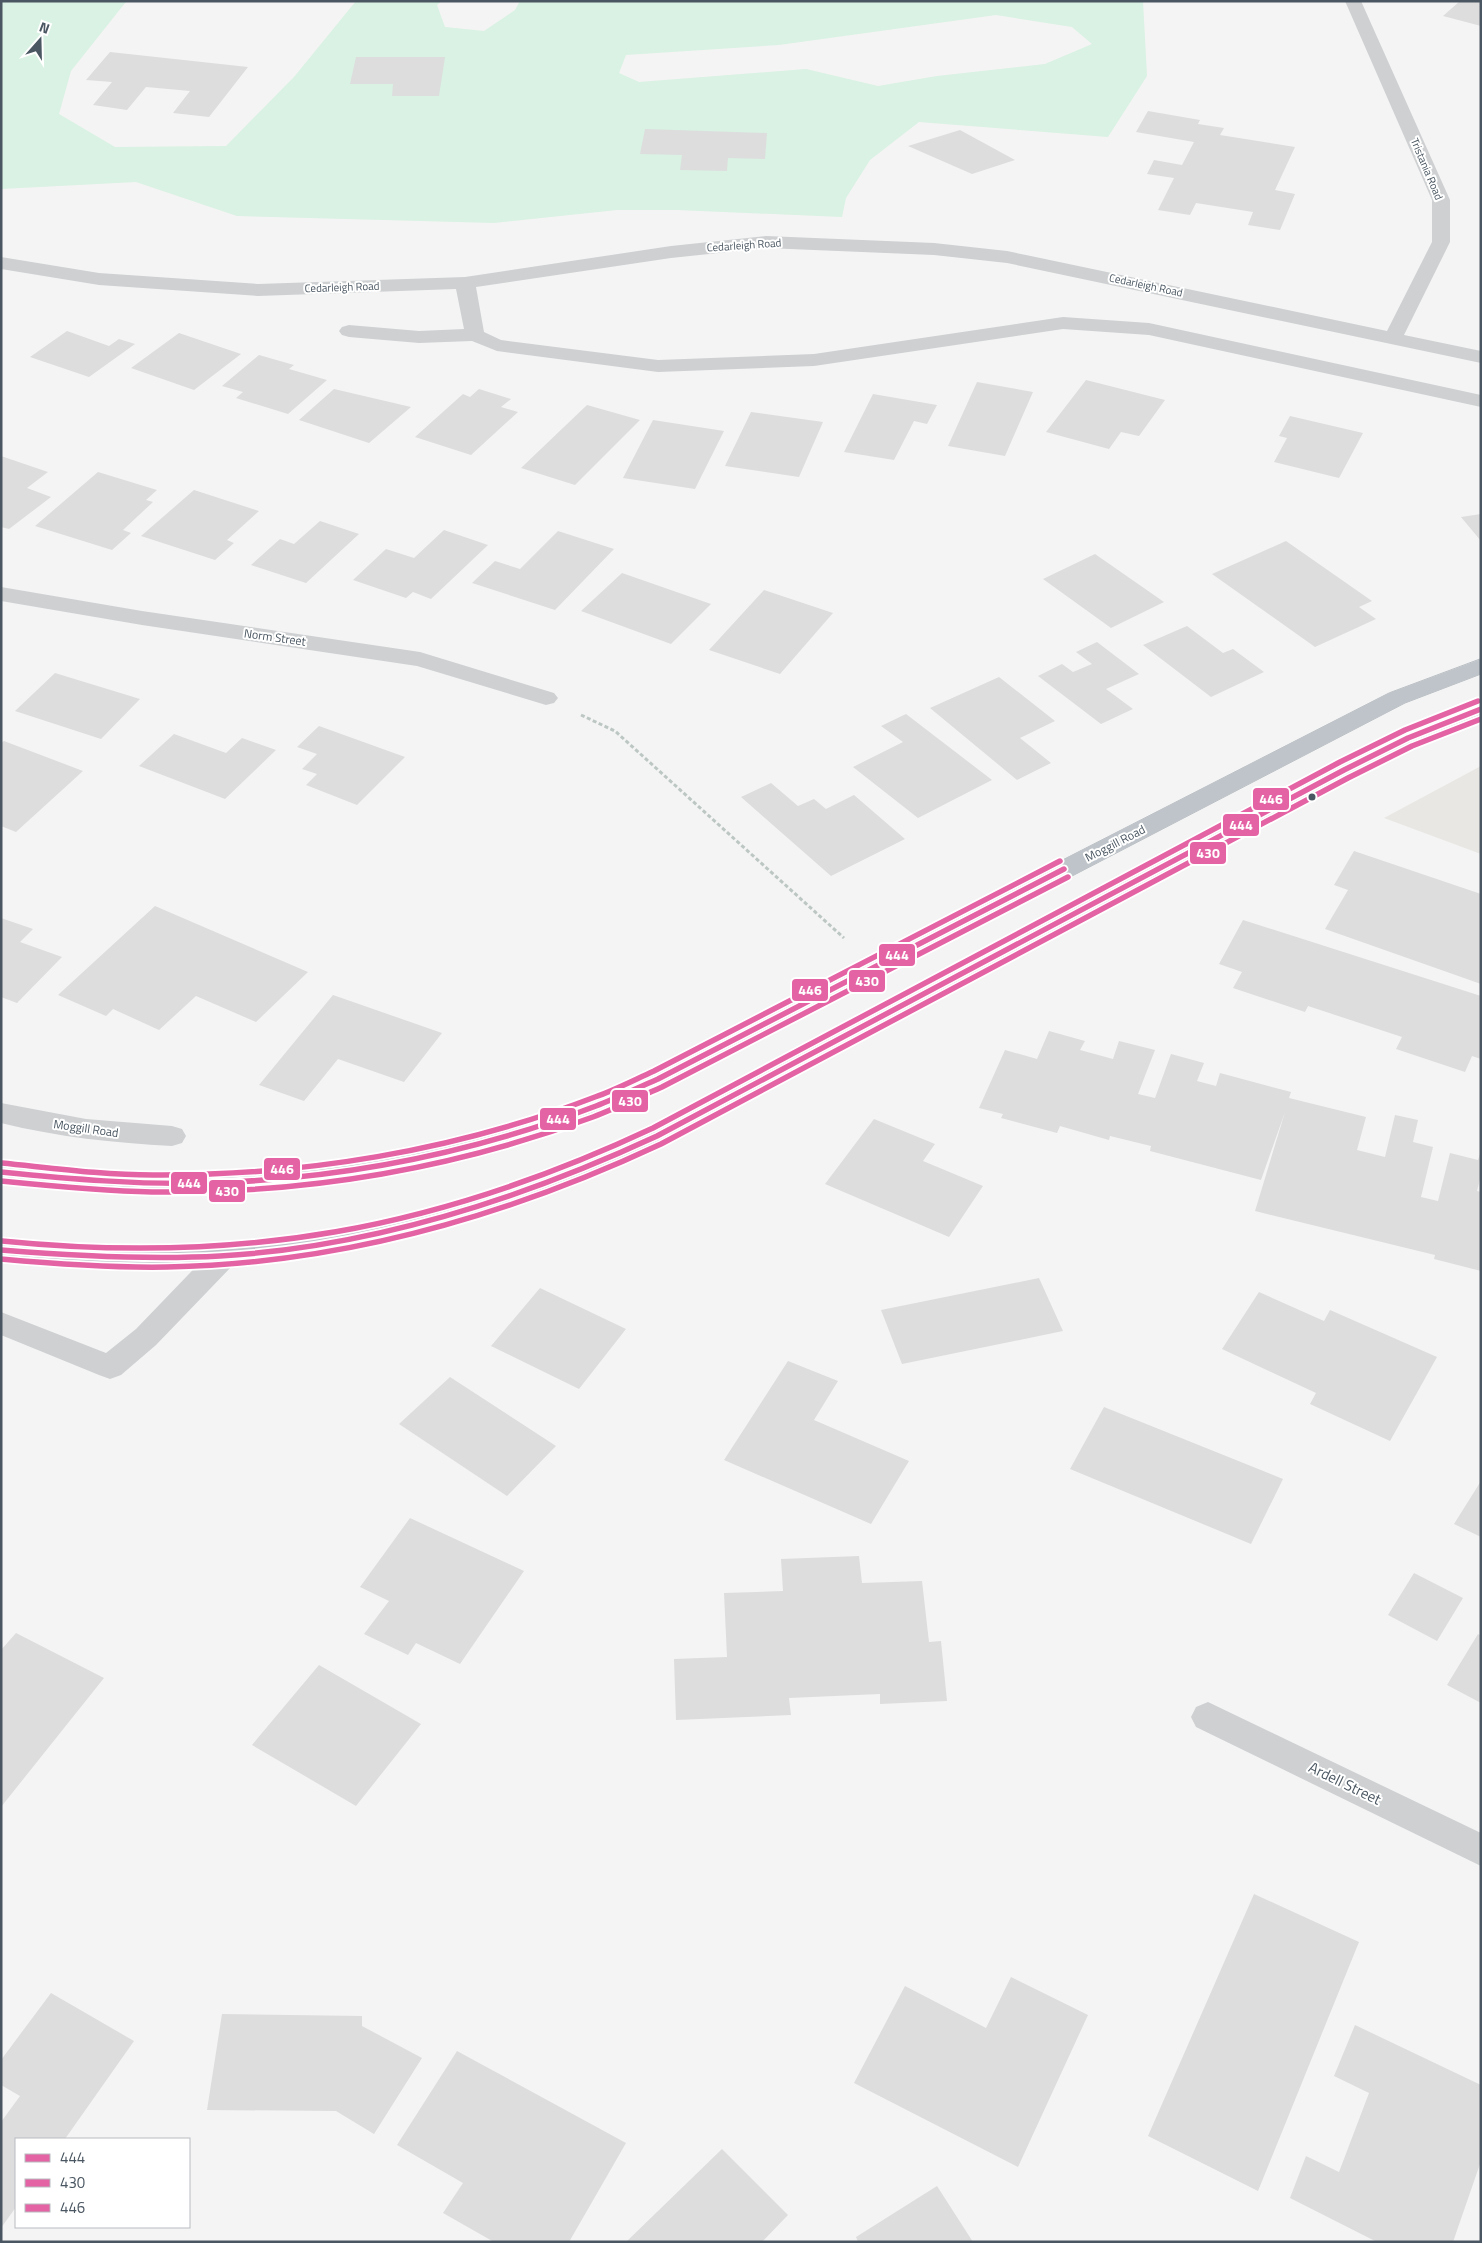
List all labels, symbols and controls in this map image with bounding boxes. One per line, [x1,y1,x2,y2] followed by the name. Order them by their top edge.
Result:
[15,15,65,65] north arrow
[36,16,53,39] text: N
[1407,136,1447,202] street label: Tristania Road
[706,234,782,256] street label: Cedarleigh Road
[1108,269,1184,301] street label: Cedarleigh Road
[304,278,380,296] street label: Cedarleigh Road
[243,623,308,651] street label: Norm Street
[1252,787,1290,811] line badge: 446
[1259,788,1283,809] text: 446
[1307,792,1317,802] unlabelled marker
[1222,813,1260,837] line badge: 444
[1229,814,1253,835] text: 444
[1082,820,1148,866] street label: Moggill Road
[1189,841,1227,865] line badge: 430
[1196,842,1220,863] text: 430
[878,943,916,967] line badge: 444
[885,944,909,965] text: 444
[848,969,886,993] line badge: 430
[855,970,879,991] text: 430
[791,978,829,1002] line badge: 446
[798,979,822,1000] text: 446
[611,1089,649,1113] line badge: 430
[618,1090,642,1111] text: 430
[539,1107,577,1131] line badge: 444
[546,1108,570,1129] text: 444
[52,1114,120,1142] street label: Moggill Road
[263,1157,301,1181] line badge: 446
[270,1158,294,1179] text: 446
[170,1171,208,1195] line badge: 444
[177,1172,201,1193] text: 444
[208,1179,246,1203] line badge: 430
[215,1180,239,1201] text: 430
[1305,1755,1386,1811] street label: Ardell Street
[15,2138,190,2228] legend
[60,2146,85,2169] text: 444
[60,2171,85,2194] text: 430
[60,2196,85,2219] text: 446

